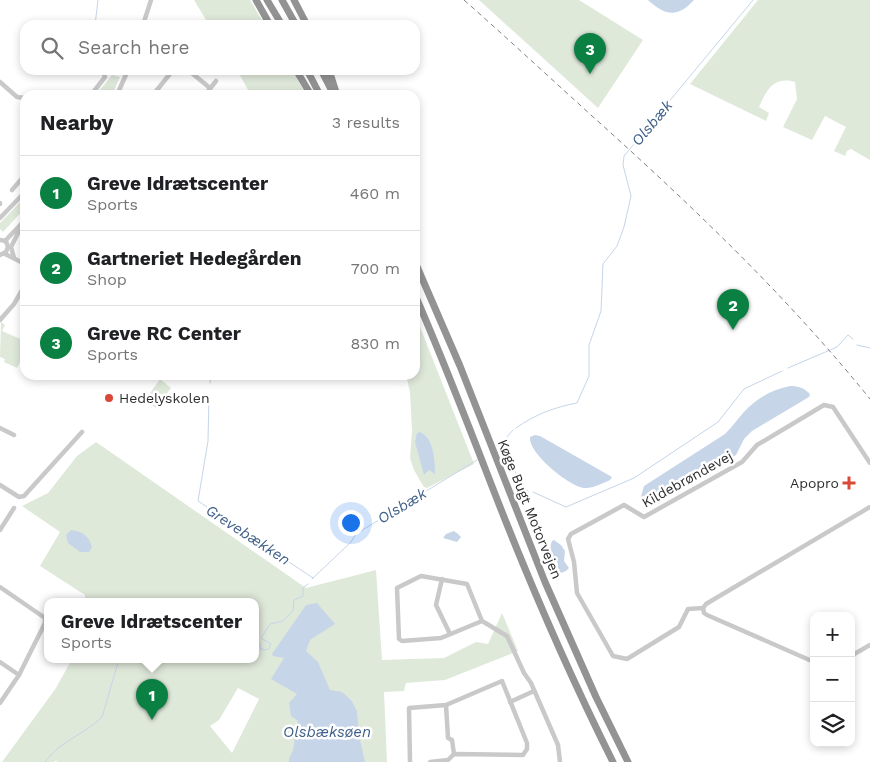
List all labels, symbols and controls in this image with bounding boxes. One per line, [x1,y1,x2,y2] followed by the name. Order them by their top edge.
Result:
[20,20,420,75] search box
[574,33,606,74] pin: 3
[38,34,66,62] icon: search
[78,36,189,59] text: Search here
[628,96,677,149] water label: Olsbæk
[40,110,113,135] text: Nearby
[332,113,400,132] text: 3 results
[87,172,268,195] text: Greve Idrætscenter
[53,184,59,203] text: 1
[350,184,400,203] text: 460 m
[87,195,138,214] text: Sports
[87,247,301,270] text: Gartneriet Hedegården
[51,259,61,278] text: 2
[351,259,400,278] text: 700 m
[87,270,127,289] text: Shop
[717,289,749,330] pin: 2
[87,322,241,345] text: Greve RC Center
[51,334,61,353] text: 3
[350,334,400,353] text: 830 m
[87,345,138,364] text: Sports
[119,390,210,406] place label: Hedelyskolen
[103,392,115,404] marker: Hedelyskolen
[495,437,565,581] street label: Køge Bugt Motorvejen
[639,447,735,511] street label: Kildebrøndevej
[790,475,839,491] place label: Apopro
[843,477,855,489] marker: Apopro
[374,484,430,528] water label: Olsbæk
[202,501,294,569] water label: Grevebækken
[338,510,364,536] your location
[44,598,259,663] popup
[61,610,242,633] text: Greve Idrætscenter
[810,612,855,747] map controls
[810,612,855,657] button: +
[61,633,112,652] text: Sports
[810,657,855,702] button: −
[136,679,168,720] pin: 1
[810,702,855,747] button: layers
[283,723,371,741] water label: Olsbæksøen

